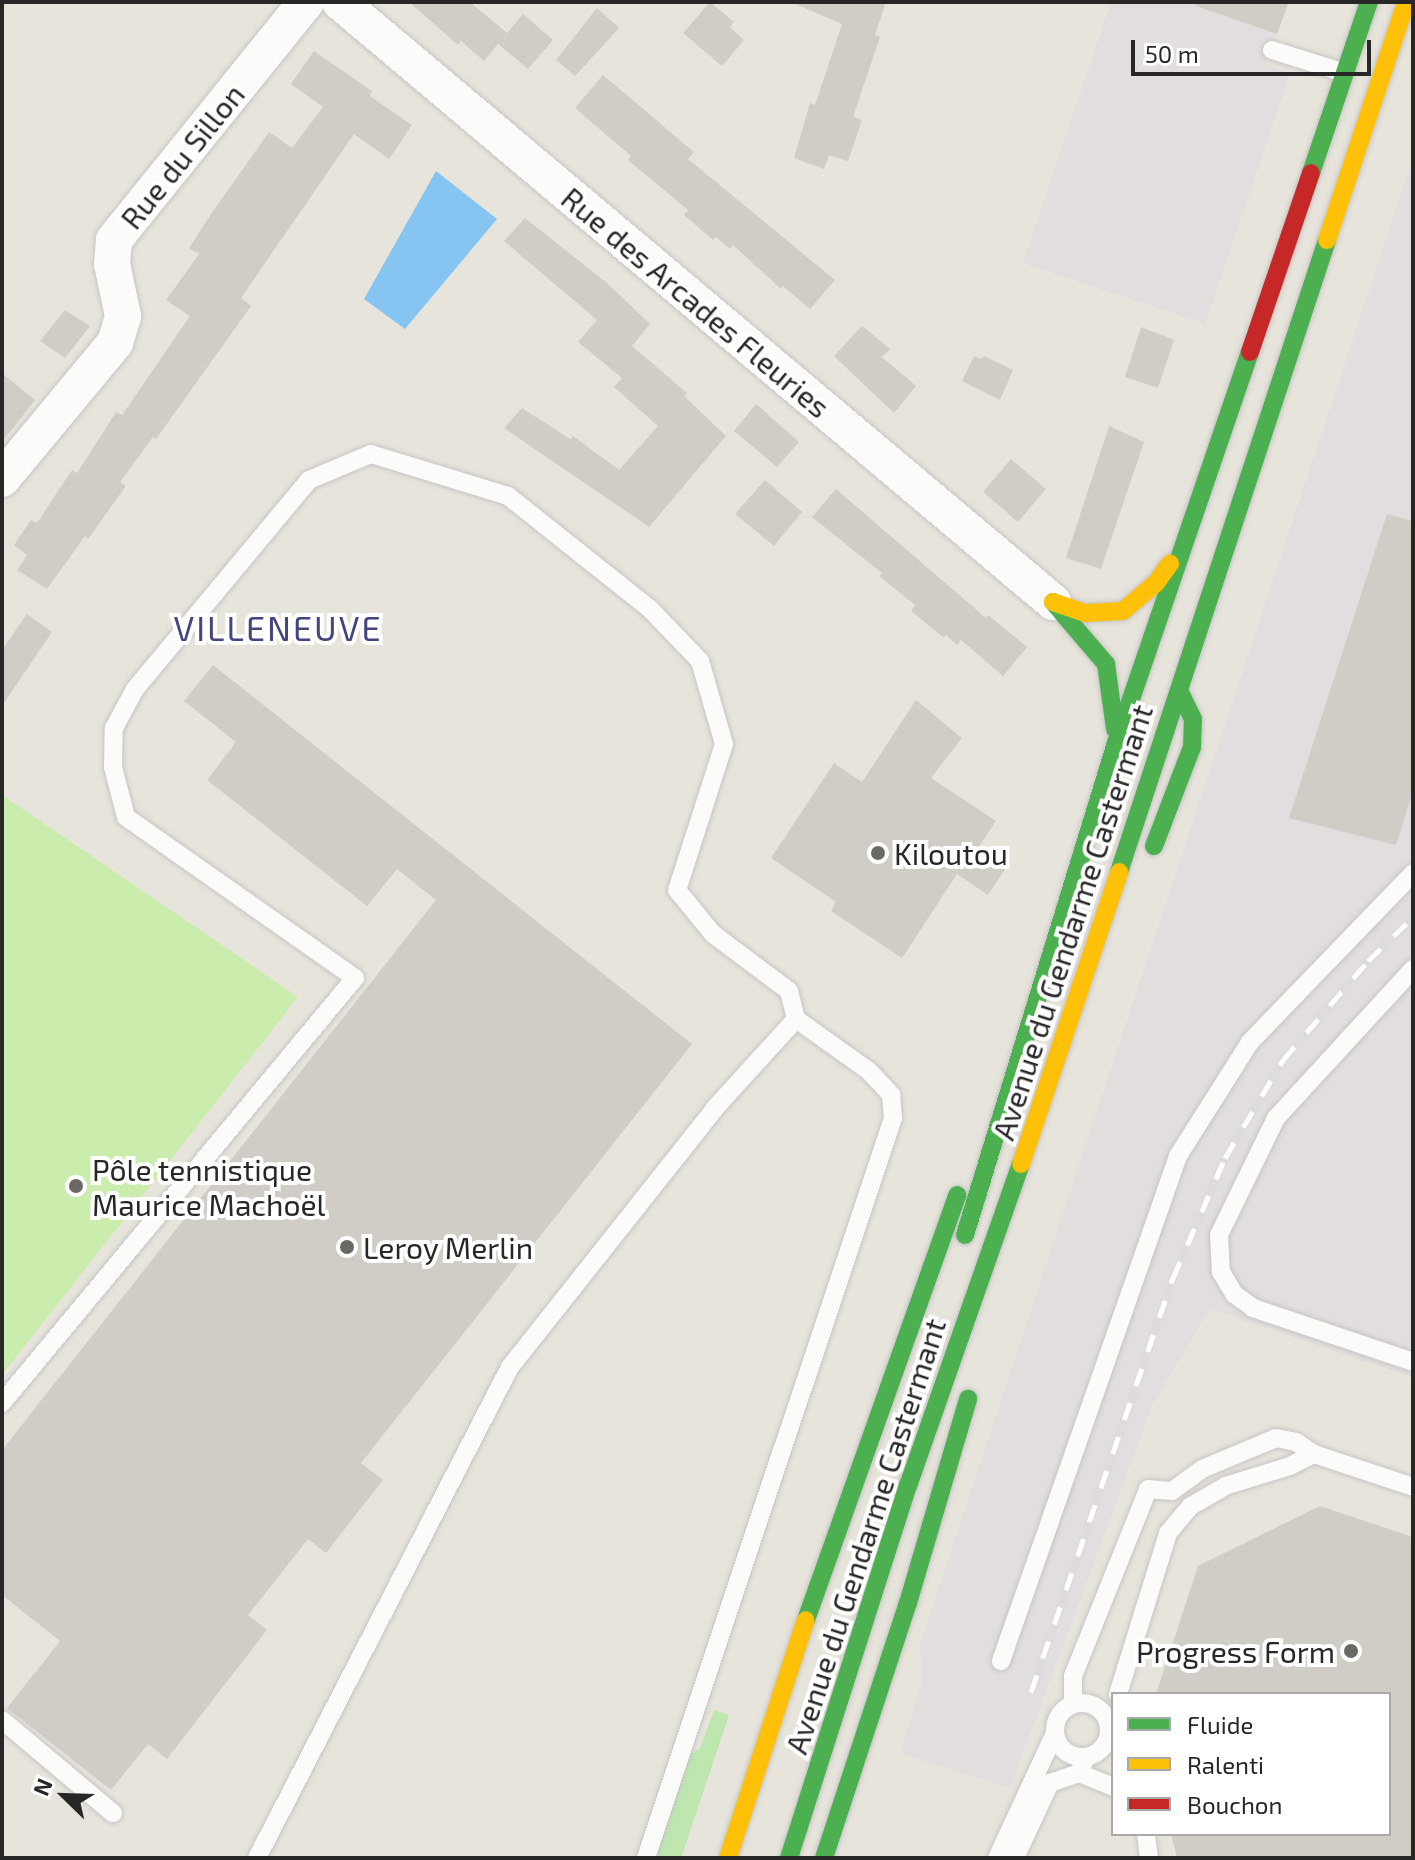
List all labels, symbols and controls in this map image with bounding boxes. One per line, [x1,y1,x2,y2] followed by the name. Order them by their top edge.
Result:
[1135,24,1375,74] scale bar
[1145,39,1199,68] text: 50 m
[113,76,251,236] street label: Rue du Sillon
[554,179,838,425] street label: Rue des Arcades Fleuries
[173,608,383,648] district label: VILLENEUVE
[985,700,1159,1144] street label: Avenue du Gendarme Castermant
[894,835,1008,871] place label: Kiloutou
[869,844,887,862] marker: Kiloutou
[92,1151,326,1222] place label: Pôle tennistique Maurice Machoël
[67,1177,85,1195] marker: Pôle tennistique Maurice Machoël
[363,1229,534,1265] place label: Leroy Merlin
[338,1238,356,1256] marker: Leroy Merlin
[778,1314,952,1758] street label: Avenue du Gendarme Castermant
[1136,1633,1335,1669] place label: Progress Form
[1342,1642,1360,1660] marker: Progress Form
[1111,1692,1391,1836] legend
[1187,1710,1253,1739] text: Fluide
[1187,1750,1264,1779] text: Ralenti
[24,1756,104,1836] north arrow
[27,1774,57,1799] text: N
[1187,1790,1282,1819] text: Bouchon

